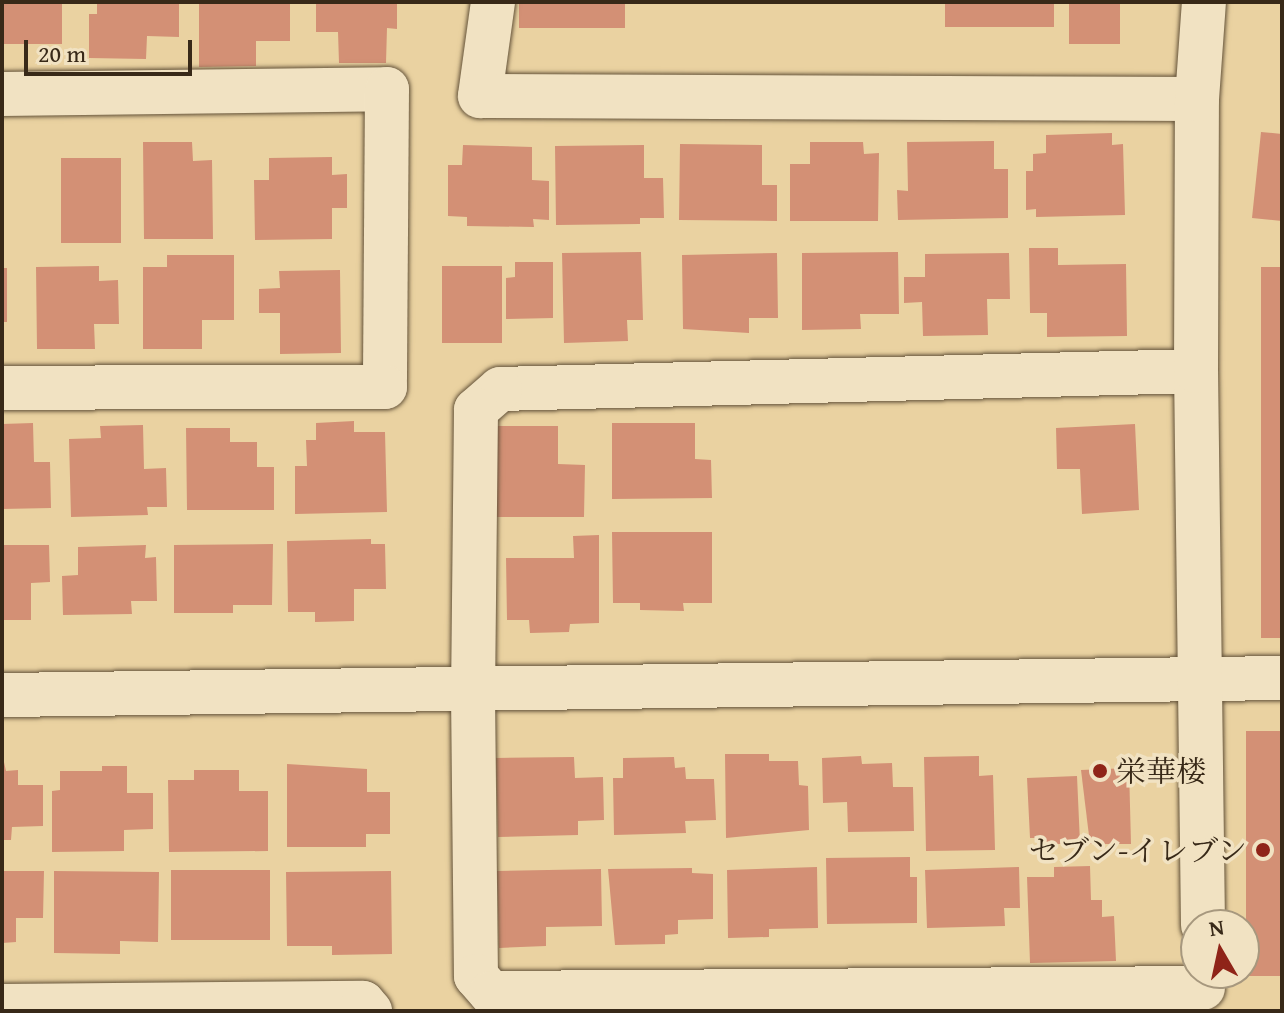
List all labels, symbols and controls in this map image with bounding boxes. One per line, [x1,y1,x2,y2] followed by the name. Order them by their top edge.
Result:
[28,24,196,74] scale bar
[38,36,86,71] text: 20 m
[1116,753,1206,789] place label: 栄華楼
[1091,762,1109,780] marker: 栄華楼
[1027,832,1247,868] place label: セブン-イレブン
[1254,841,1272,859] marker: セブン-イレブン
[1180,909,1260,989] north arrow
[1207,910,1226,944] text: N

